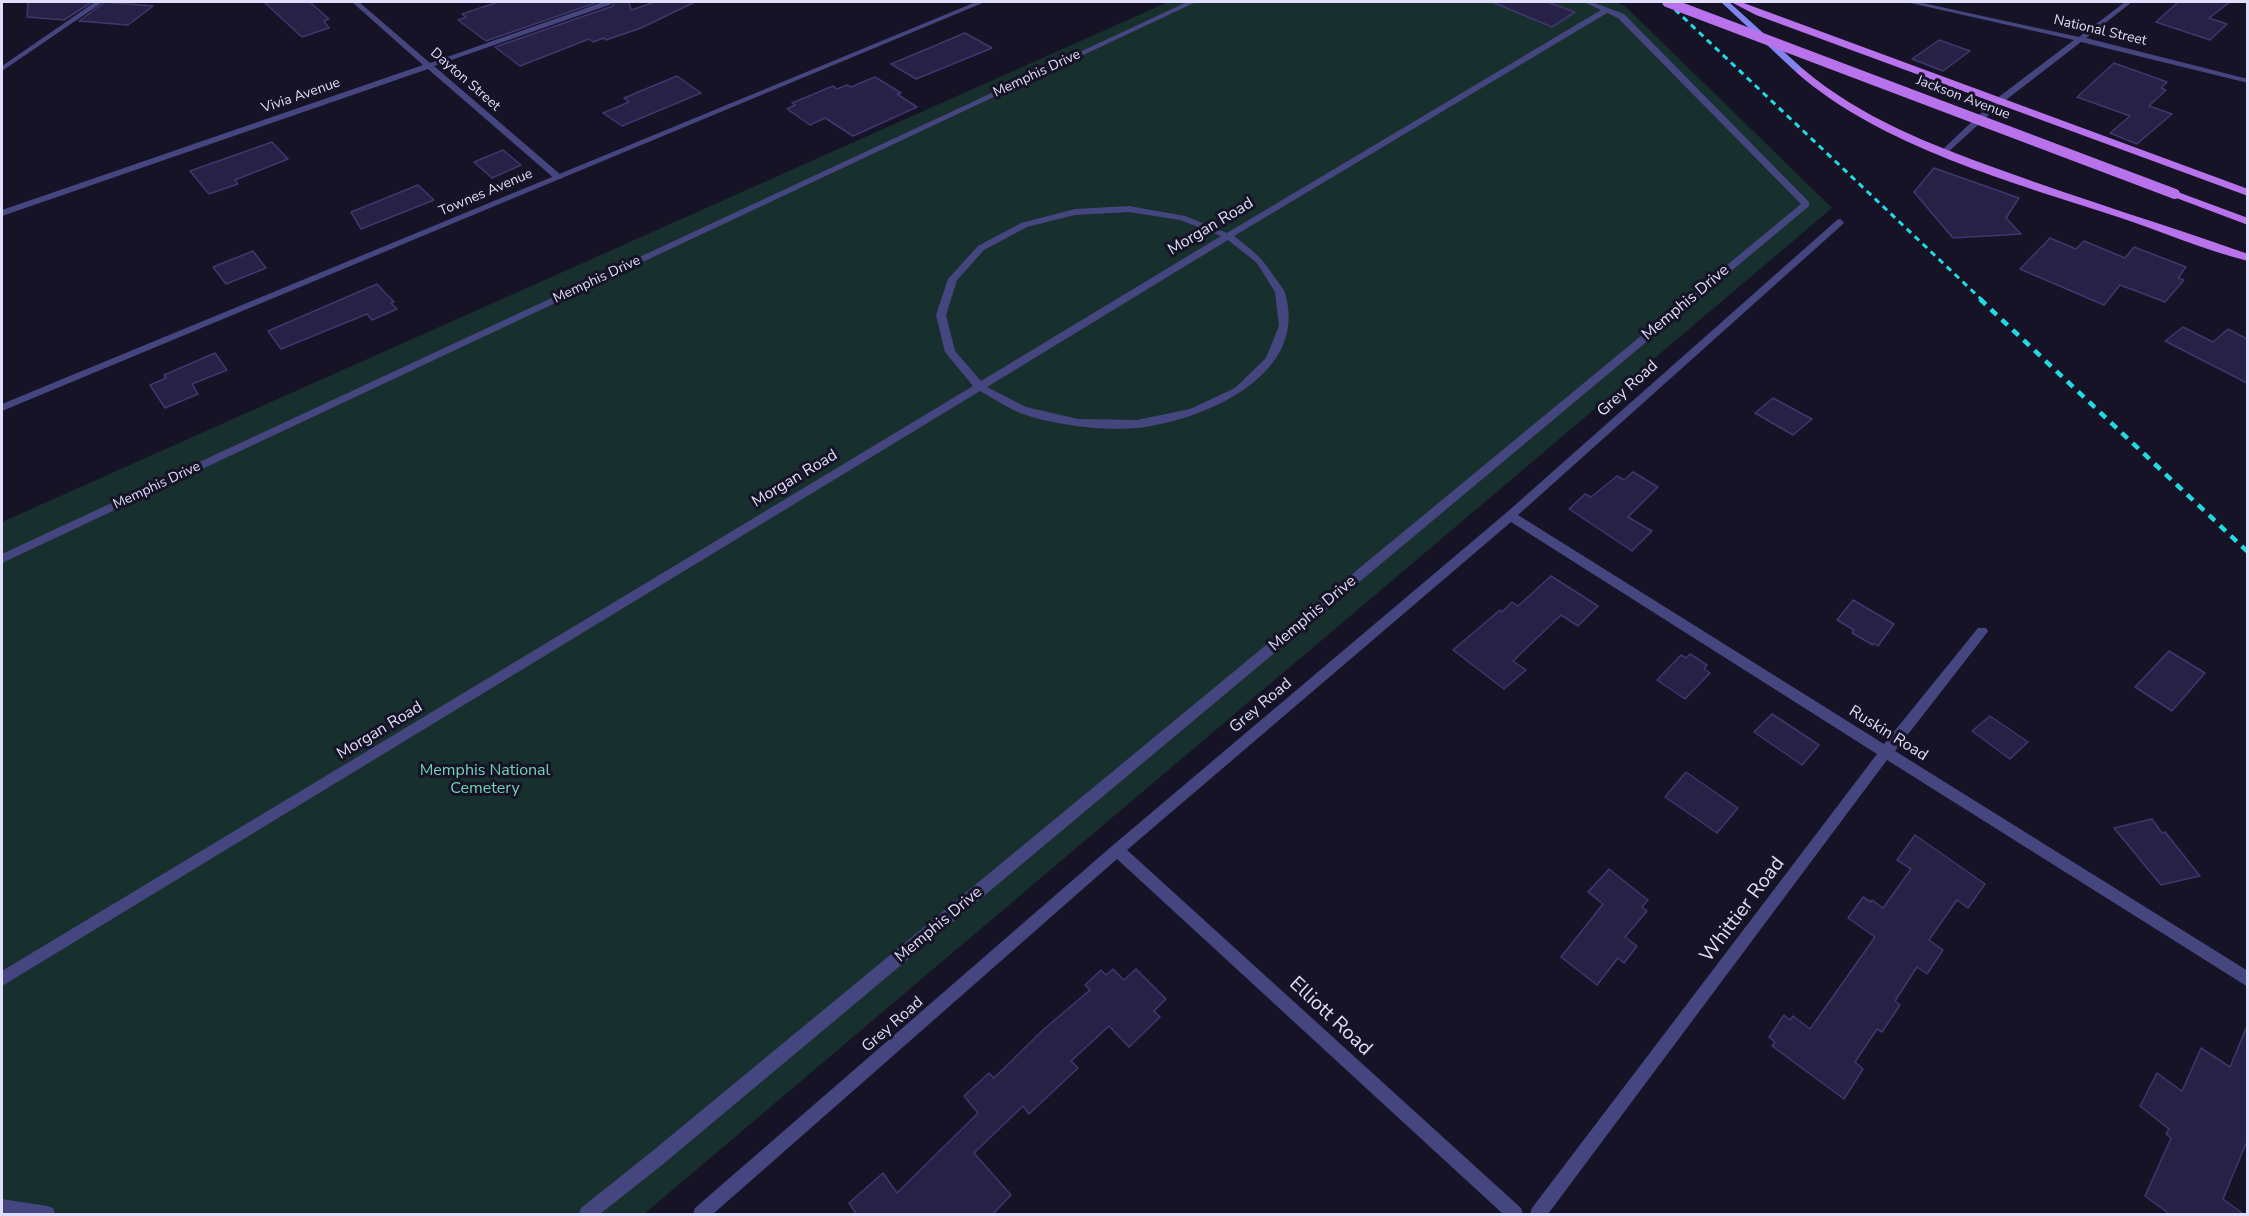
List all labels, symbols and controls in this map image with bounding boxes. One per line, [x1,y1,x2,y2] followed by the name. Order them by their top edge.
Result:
[2052,12,2148,50] street label: National Street
[426,45,504,115] street label: Dayton Street
[991,46,1083,102] street label: Memphis Drive
[1914,72,2012,124] street label: Jackson Avenue
[259,75,343,117] street label: Vivia Avenue
[437,166,535,220] street label: Townes Avenue
[1165,194,1257,260] street label: Morgan Road
[551,252,643,308] street label: Memphis Drive
[1639,261,1733,345] street label: Memphis Drive
[1594,357,1662,421] street label: Grey Road
[749,446,841,512] street label: Morgan Road
[111,458,203,514] street label: Memphis Drive
[1266,572,1360,656] street label: Memphis Drive
[1226,674,1296,738] street label: Grey Road
[334,698,426,764] street label: Morgan Road
[1845,702,1931,766] street label: Ruskin Road
[420,761,550,799] park label: Memphis National Cemetery
[1696,853,1790,967] street label: Whittier Road
[892,883,986,967] street label: Memphis Drive
[1284,973,1376,1061] street label: Elliott Road
[858,993,928,1057] street label: Grey Road

